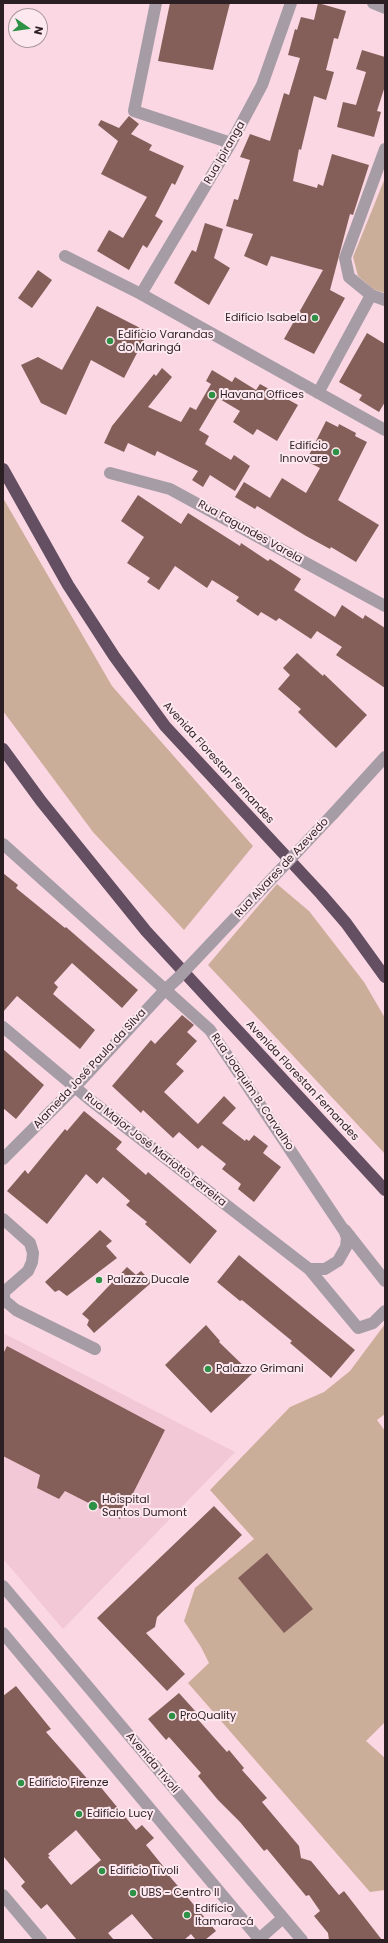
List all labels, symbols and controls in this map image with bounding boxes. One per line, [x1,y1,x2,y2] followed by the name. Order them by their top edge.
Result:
[8,8,48,48] north arrow
[30,25,47,36] text: N
[202,119,248,187] street label: Rua Ipiranga
[225,311,307,325] place label: Edifício Isabela
[310,313,320,323] marker: Edifício Isabela
[118,328,214,354] place label: Edifício Varandas do Maringá
[105,336,115,346] marker: Edifício Varandas do Maringá
[220,388,304,402] place label: Havana Offices
[207,390,217,400] marker: Havana Offices
[280,439,328,465] place label: Edifício Innovare
[331,447,341,457] marker: Edifício Innovare
[195,498,305,566] street label: Rua Fagundes Varela
[160,699,276,827] street label: Avenida Florestan Fernandes
[232,815,332,921] street label: Rua Alvares de Azevedo
[31,1006,149,1132] street label: Alameda José Paula da Silva
[243,1018,361,1144] street label: Avenida Florestan Fernandes
[208,1031,296,1153] street label: Rua Joaquim B. Carvalho
[81,1090,229,1210] street label: Rua Major José Mariotto Ferreira
[107,1273,189,1287] place label: Palazzo Ducale
[94,1275,104,1285] marker: Palazzo Ducale
[216,1362,304,1376] place label: Palazzo Grimani
[203,1364,213,1374] marker: Palazzo Grimani
[102,1493,187,1519] place label: Hoispital Santos Dumont
[87,1500,99,1512] marker: Hoispital Santos Dumont
[180,1709,236,1723] place label: ProQuality
[167,1711,177,1721] marker: ProQuality
[123,1730,181,1796] street label: Avenida Tivoli
[29,1776,109,1790] place label: Edifício Firenze
[16,1778,26,1788] marker: Edifício Firenze
[87,1807,153,1821] place label: Edifício Lucy
[74,1809,84,1819] marker: Edifício Lucy
[110,1864,179,1878] place label: Edifício Tivoli
[97,1866,107,1876] marker: Edifício Tivoli
[141,1886,219,1900] place label: UBS - Centro II
[128,1888,138,1898] marker: UBS - Centro II
[195,1902,254,1928] place label: Edifício Itamaracá
[182,1910,192,1920] marker: Edifício Itamaracá

